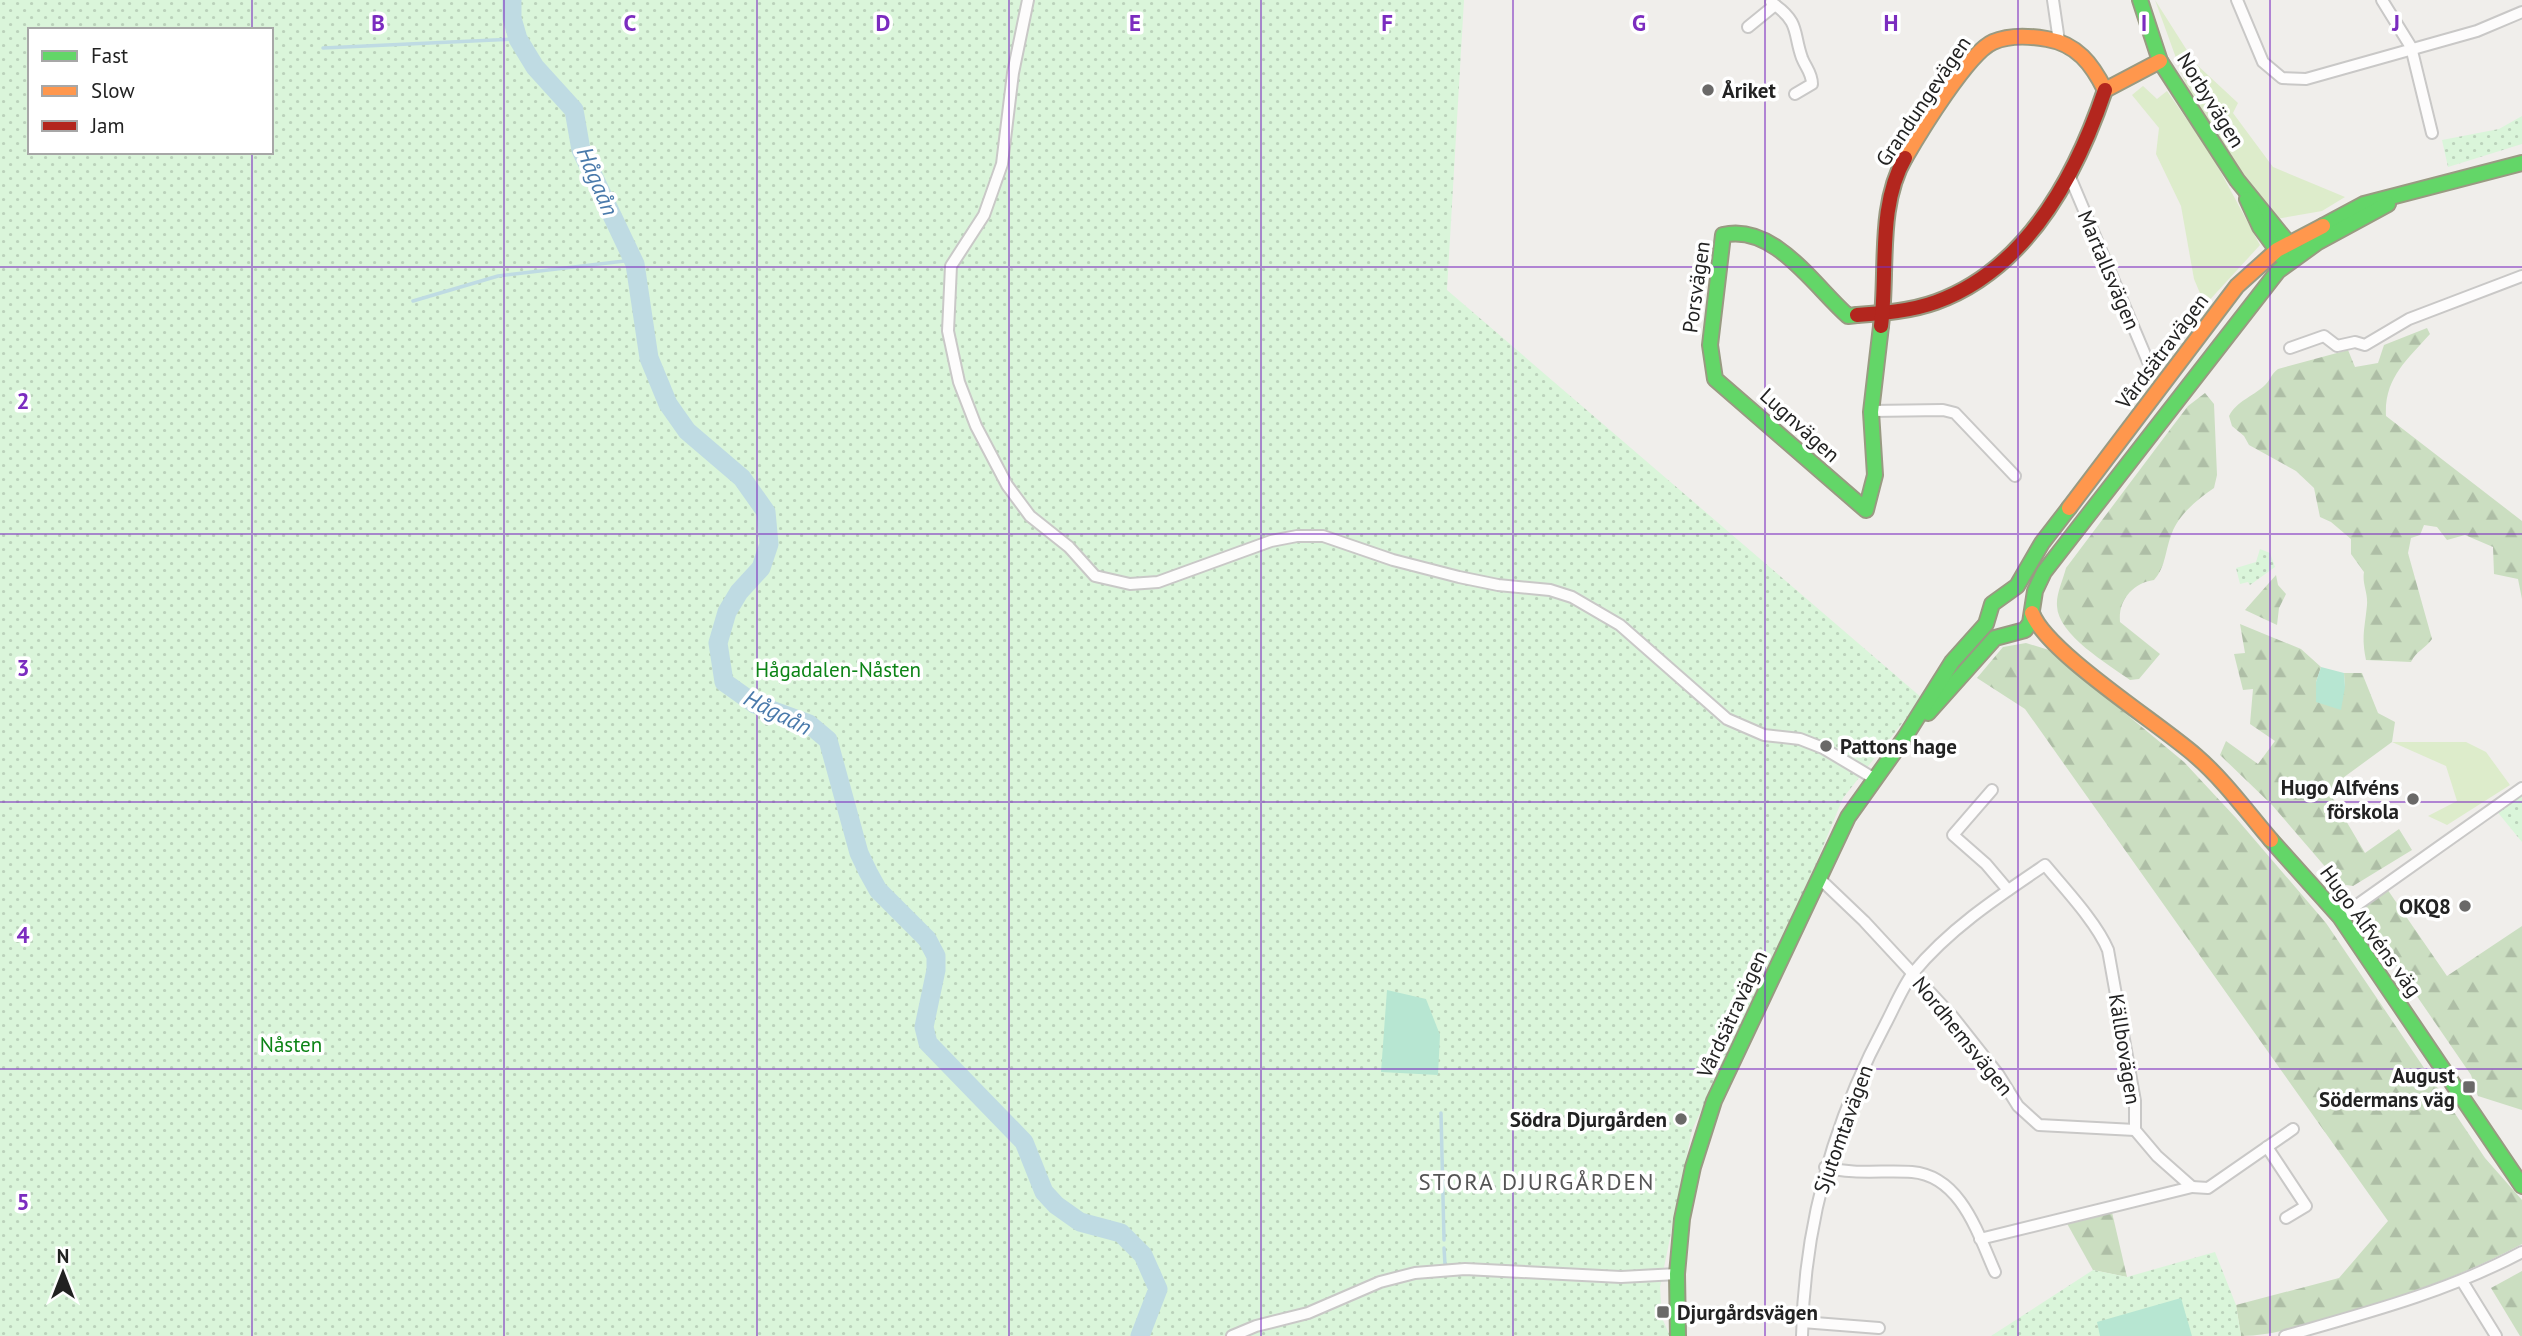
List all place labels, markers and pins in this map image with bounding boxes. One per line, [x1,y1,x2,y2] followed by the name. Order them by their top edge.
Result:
[1722,77,1776,104] place label: Åriket
[1700,82,1716,98] marker: Åriket
[1840,733,1957,760] place label: Pattons hage
[1818,738,1834,754] marker: Pattons hage
[2281,774,2399,825] place label: Hugo Alfvéns förskola
[2405,791,2421,807] marker: Hugo Alfvéns förskola
[2399,893,2451,920] place label: OKQ8
[2457,898,2473,914] marker: OKQ8
[2319,1062,2456,1113] place label: August Södermans väg
[2461,1079,2477,1095] marker: August Södermans väg
[1510,1106,1667,1133] place label: Södra Djurgården
[1673,1111,1689,1127] marker: Södra Djurgården
[1677,1299,1818,1326] place label: Djurgårdsvägen
[1655,1304,1671,1320] marker: Djurgårdsvägen

